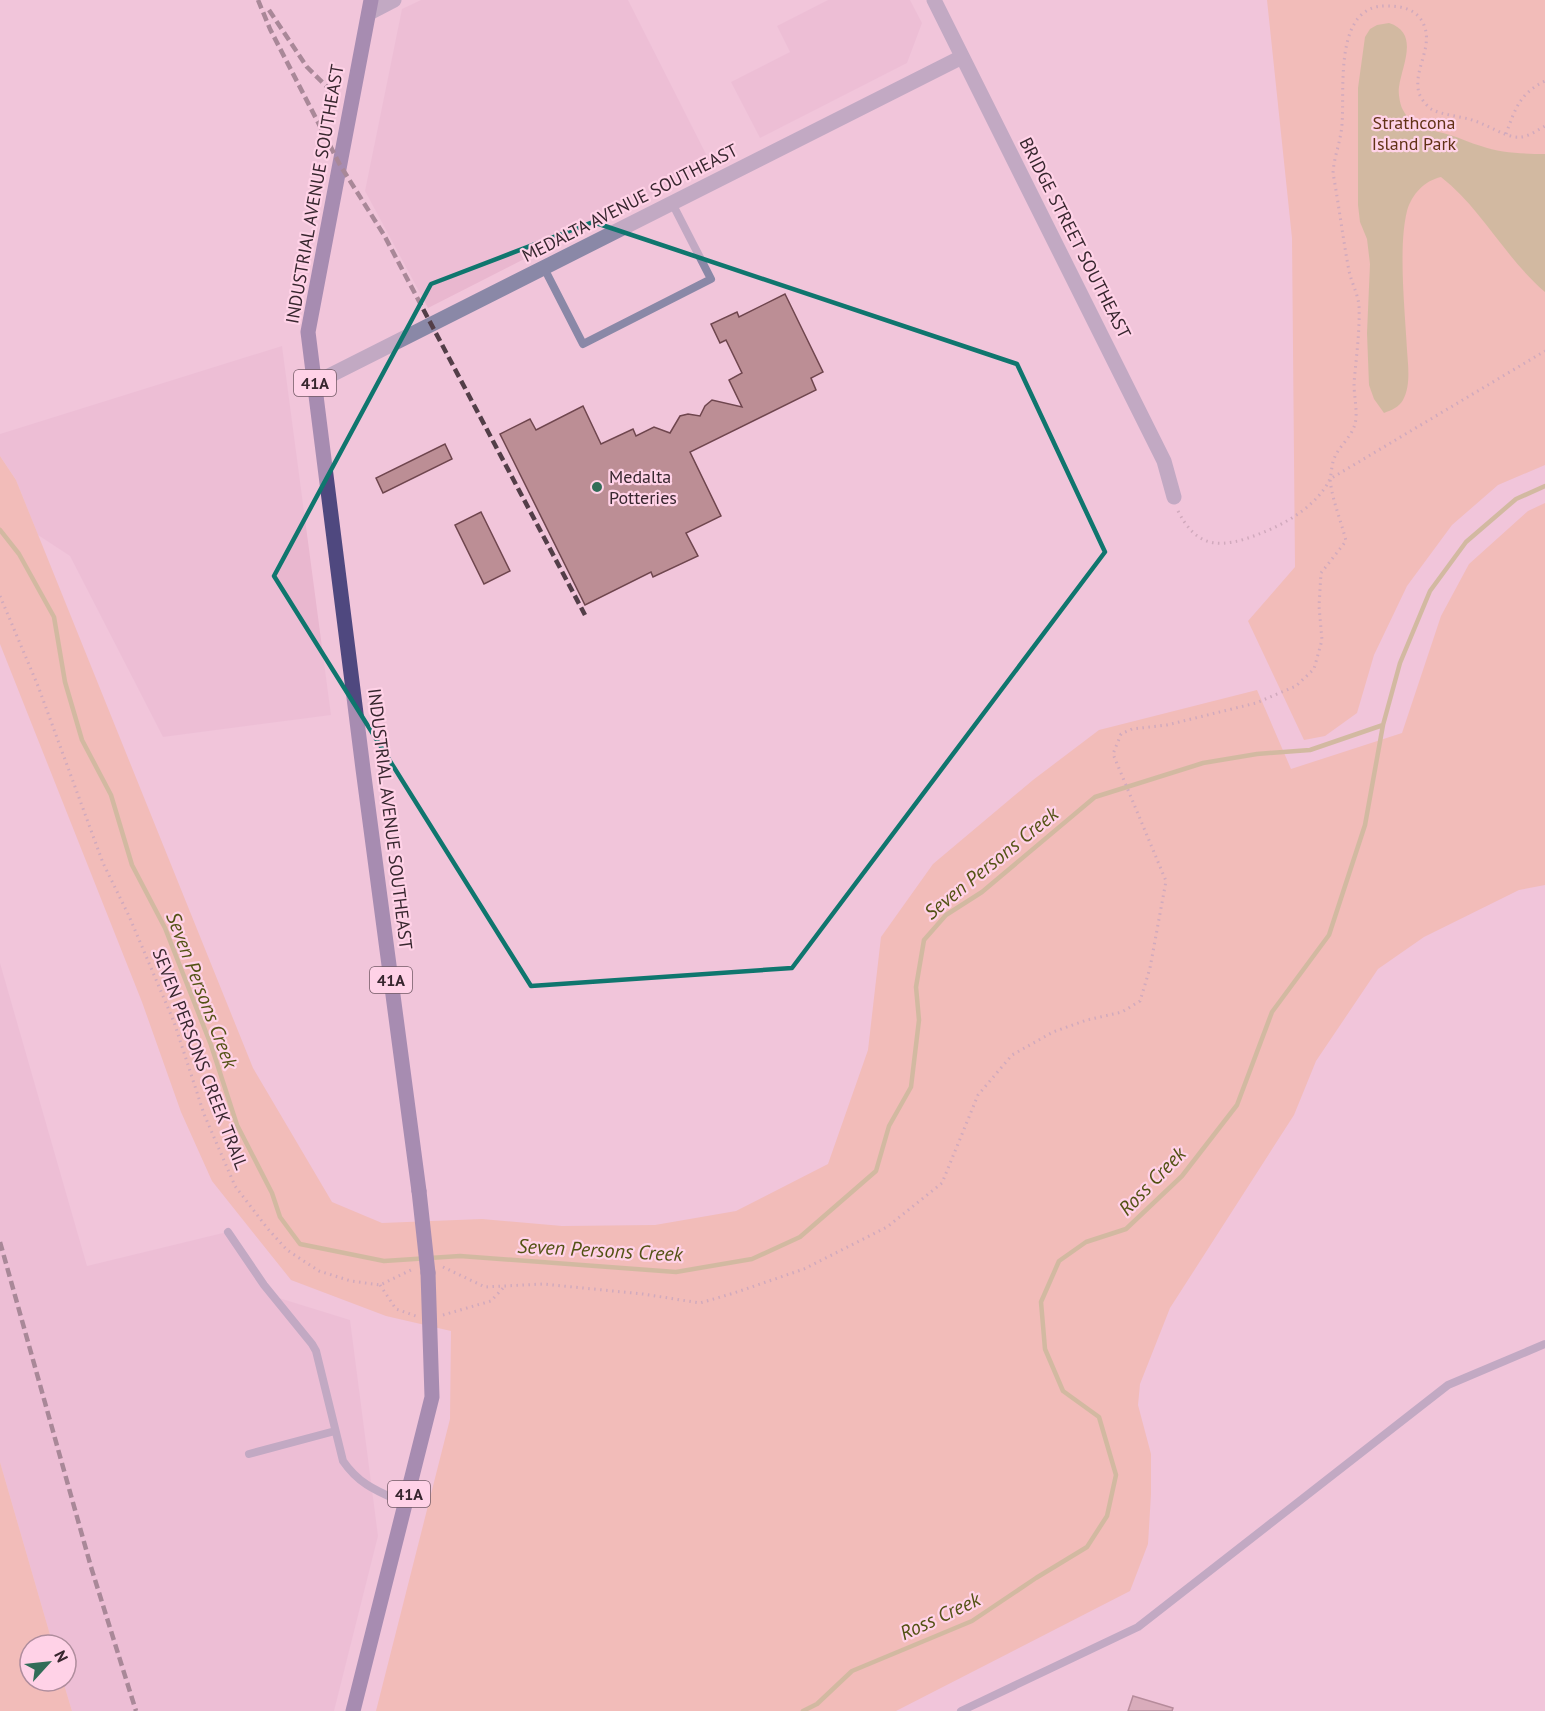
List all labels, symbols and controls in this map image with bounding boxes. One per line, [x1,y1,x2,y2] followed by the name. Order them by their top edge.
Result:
[280,62,349,325] street label: INDUSTRIAL AVENUE SOUTHEAST
[1372,111,1457,155] park label: Strathcona Island Park
[1015,133,1136,342] street label: BRIDGE STREET SOUTHEAST
[518,138,741,267] street label: MEDALTA AVENUE SOUTHEAST
[294,370,336,396] road number: 41A
[609,465,677,509] place label: Medalta Potteries
[590,480,604,494] marker: Medalta Potteries
[363,687,418,951] street label: INDUSTRIAL AVENUE SOUTHEAST
[919,800,1064,925] water label: Seven Persons Creek
[160,908,244,1073] water label: Seven Persons Creek
[148,945,253,1173] street label: SEVEN PERSONS CREEK TRAIL
[370,967,412,993] road number: 41A
[1113,1140,1192,1221] water label: Ross Creek
[517,1233,684,1267] water label: Seven Persons Creek
[388,1481,430,1507] road number: 41A
[896,1586,985,1646] water label: Ross Creek
[18,1633,78,1693] north arrow
[50,1647,73,1665] text: N

